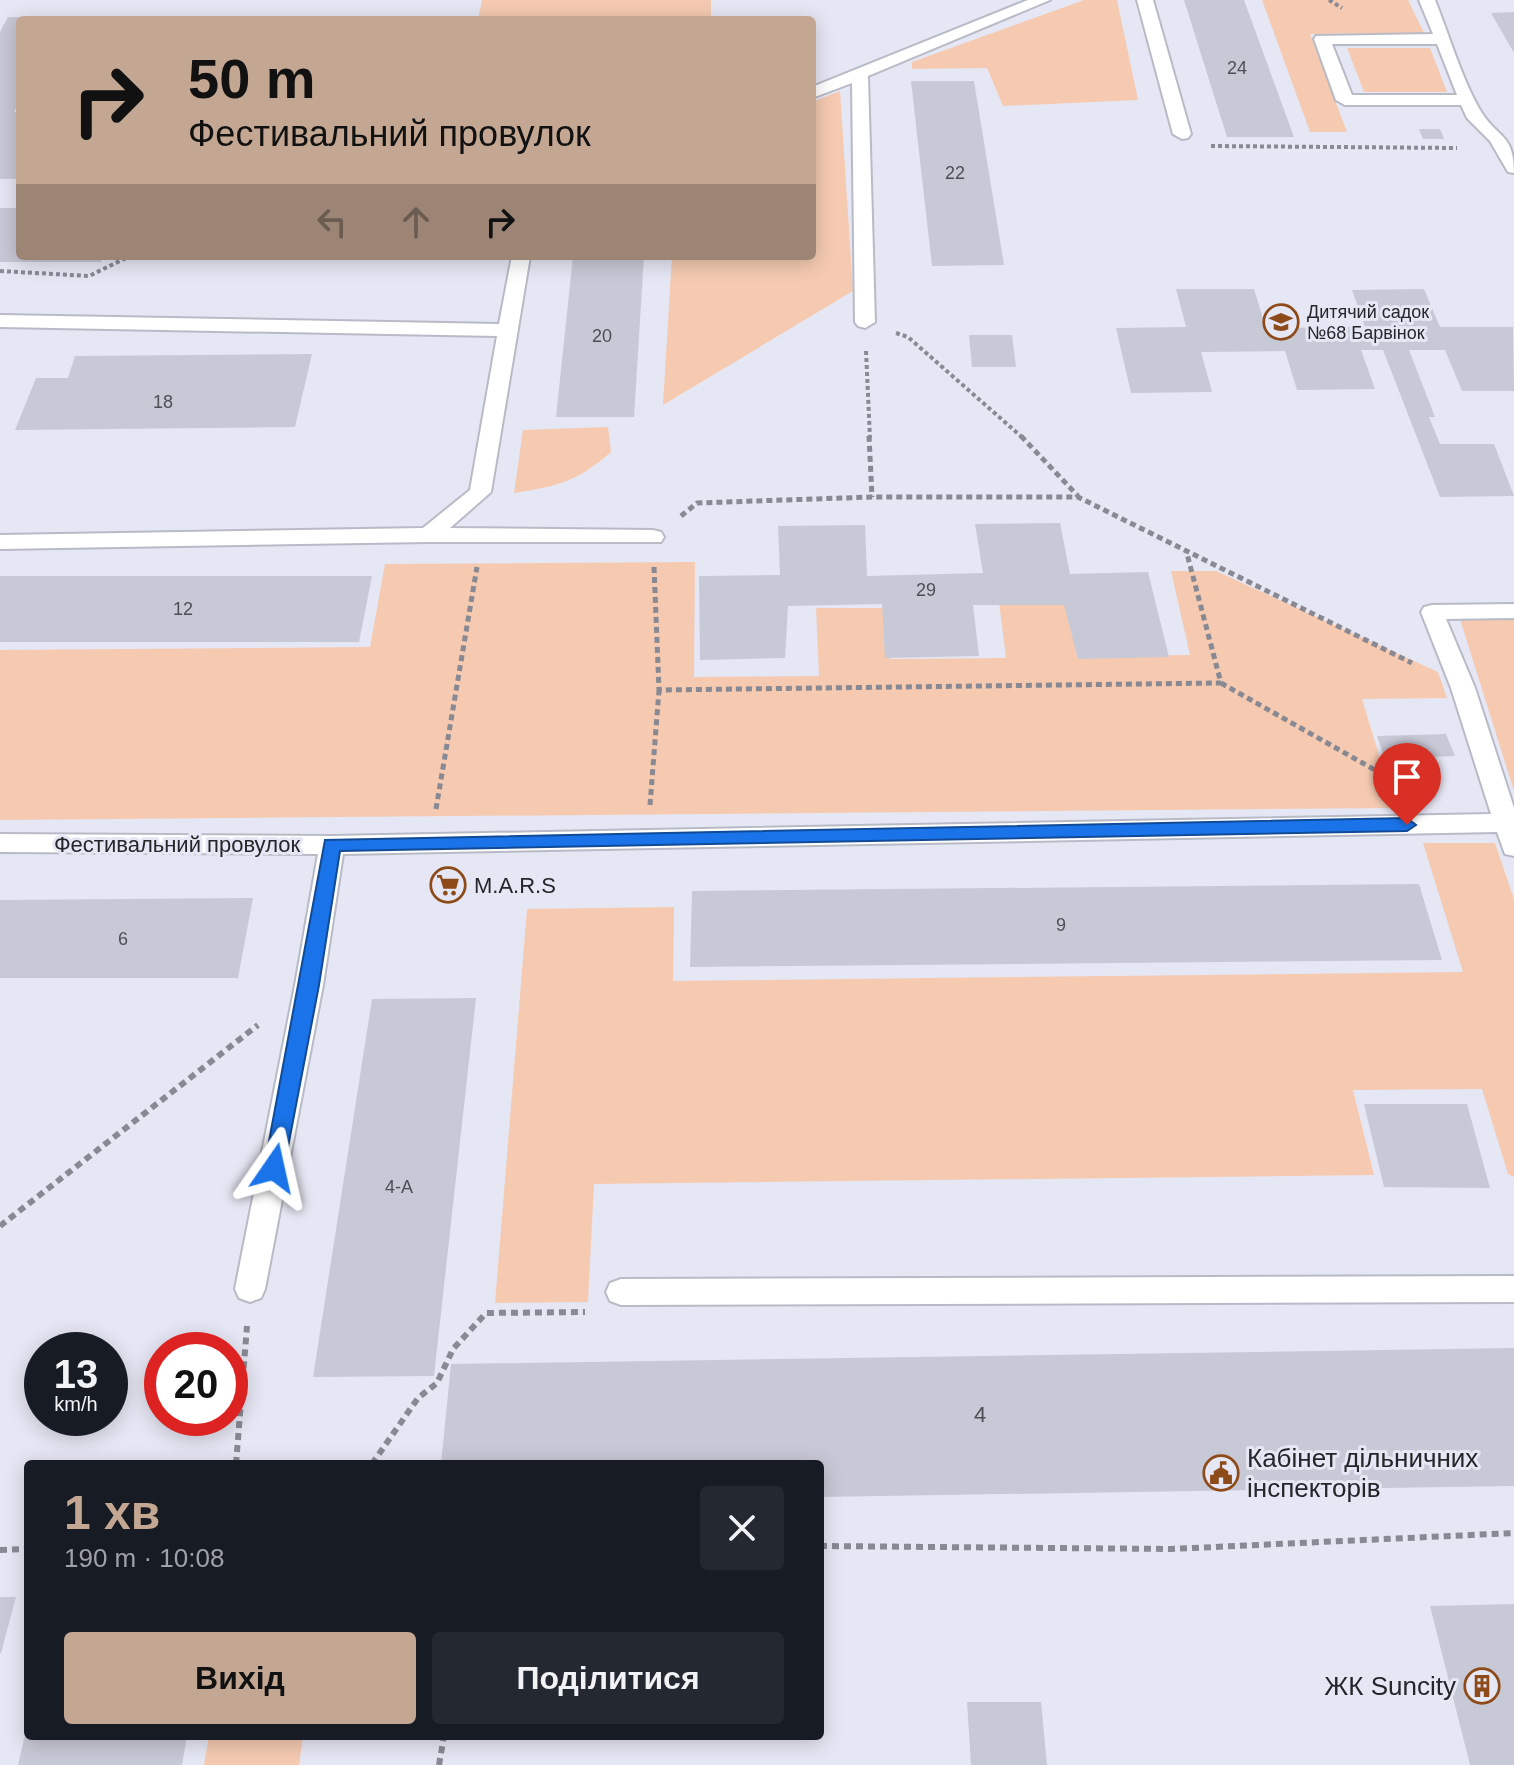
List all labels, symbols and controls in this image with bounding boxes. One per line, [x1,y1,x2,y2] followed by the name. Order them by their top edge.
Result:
[188,47,316,110] text: 50 m
[56,48,160,152] icon: right
[1227,58,1247,78] house number: 24
[188,113,591,154] text: Фестивальний провулок
[945,163,965,183] house number: 22
[310,200,354,244] icon: left
[394,200,438,244] icon: ahead
[478,200,522,244] icon: right
[1307,302,1429,343] place label: Дитячий садок №68 Барвінок
[1262,303,1300,341] school or university icon: Дитячий садок №68 Барвінок
[592,326,612,346] house number: 20
[153,392,173,412] house number: 18
[916,580,936,600] house number: 29
[173,599,193,619] house number: 12
[1373,743,1441,825] pin
[1385,755,1429,799] icon: arrive
[54,832,300,857] street label: Фестивальний провулок
[429,866,467,904] supermarket icon: M.A.R.S
[474,873,556,898] place label: M.A.R.S
[1056,915,1066,935] house number: 9
[118,929,128,949] house number: 6
[232,1126,316,1210] position arrow
[385,1177,413,1197] house number: 4-А
[144,1332,248,1436] speed limit sign: 20
[54,1352,98,1396] text: 13
[54,1393,98,1415] text: km/h
[974,1402,986,1427] house number: 4
[1247,1443,1478,1503] place label: Кабінет дільничних інспекторів
[1202,1454,1240,1492] public building icon: Кабінет дільничних інспекторів
[64,1486,160,1539] text: 1 хв
[700,1486,784,1570] button: close
[64,1543,224,1573] text: 190 m · 10:08
[64,1632,416,1724] button: Вихід
[432,1632,784,1724] button: Поділитися
[1463,1667,1501,1705] building icon: ЖК Suncity
[1324,1671,1456,1701] place label: ЖК Suncity

